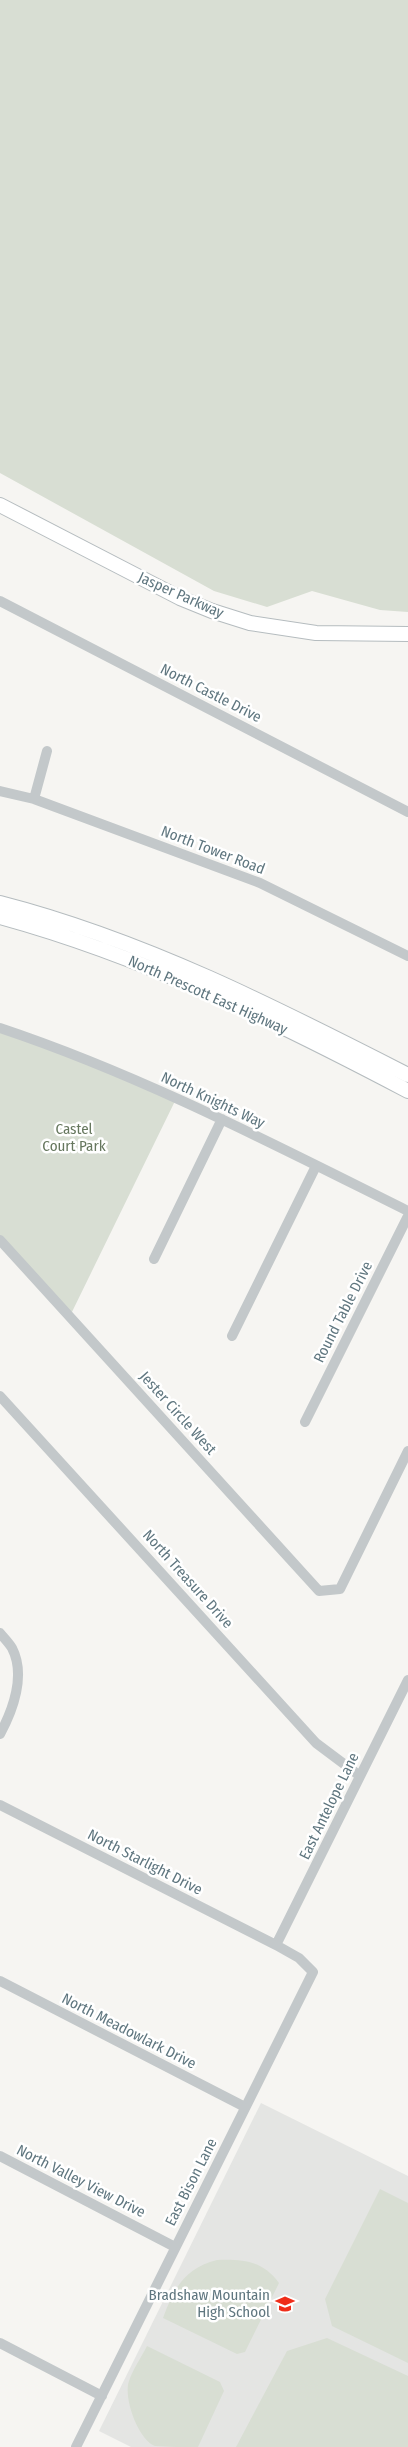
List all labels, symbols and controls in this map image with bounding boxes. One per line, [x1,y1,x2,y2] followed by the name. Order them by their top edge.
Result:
[135,568,227,622] street label: Jasper Parkway
[157,660,265,726] street label: North Castle Drive
[159,822,267,878] street label: North Tower Road
[126,952,291,1038] street label: North Prescott East Highway
[158,1068,268,1132] street label: North Knights Way
[42,1120,106,1155] park label: Castel Court Park
[310,1258,376,1366] street label: Round Table Drive
[136,1368,220,1458] street label: Jester Circle West
[139,1526,237,1632] street label: North Treasure Drive
[295,1750,363,1862] street label: East Antelope Lane
[85,1825,205,1899] street label: North Starlight Drive
[59,1989,199,2073] street label: North Meadowlark Drive
[161,2135,221,2229] street label: East Bison Lane
[14,2141,148,2221] street label: North Valley View Drive
[149,2286,270,2321] place label: Bradshaw Mountain High School
[274,2293,296,2315] school or university icon: Bradshaw Mountain High School

